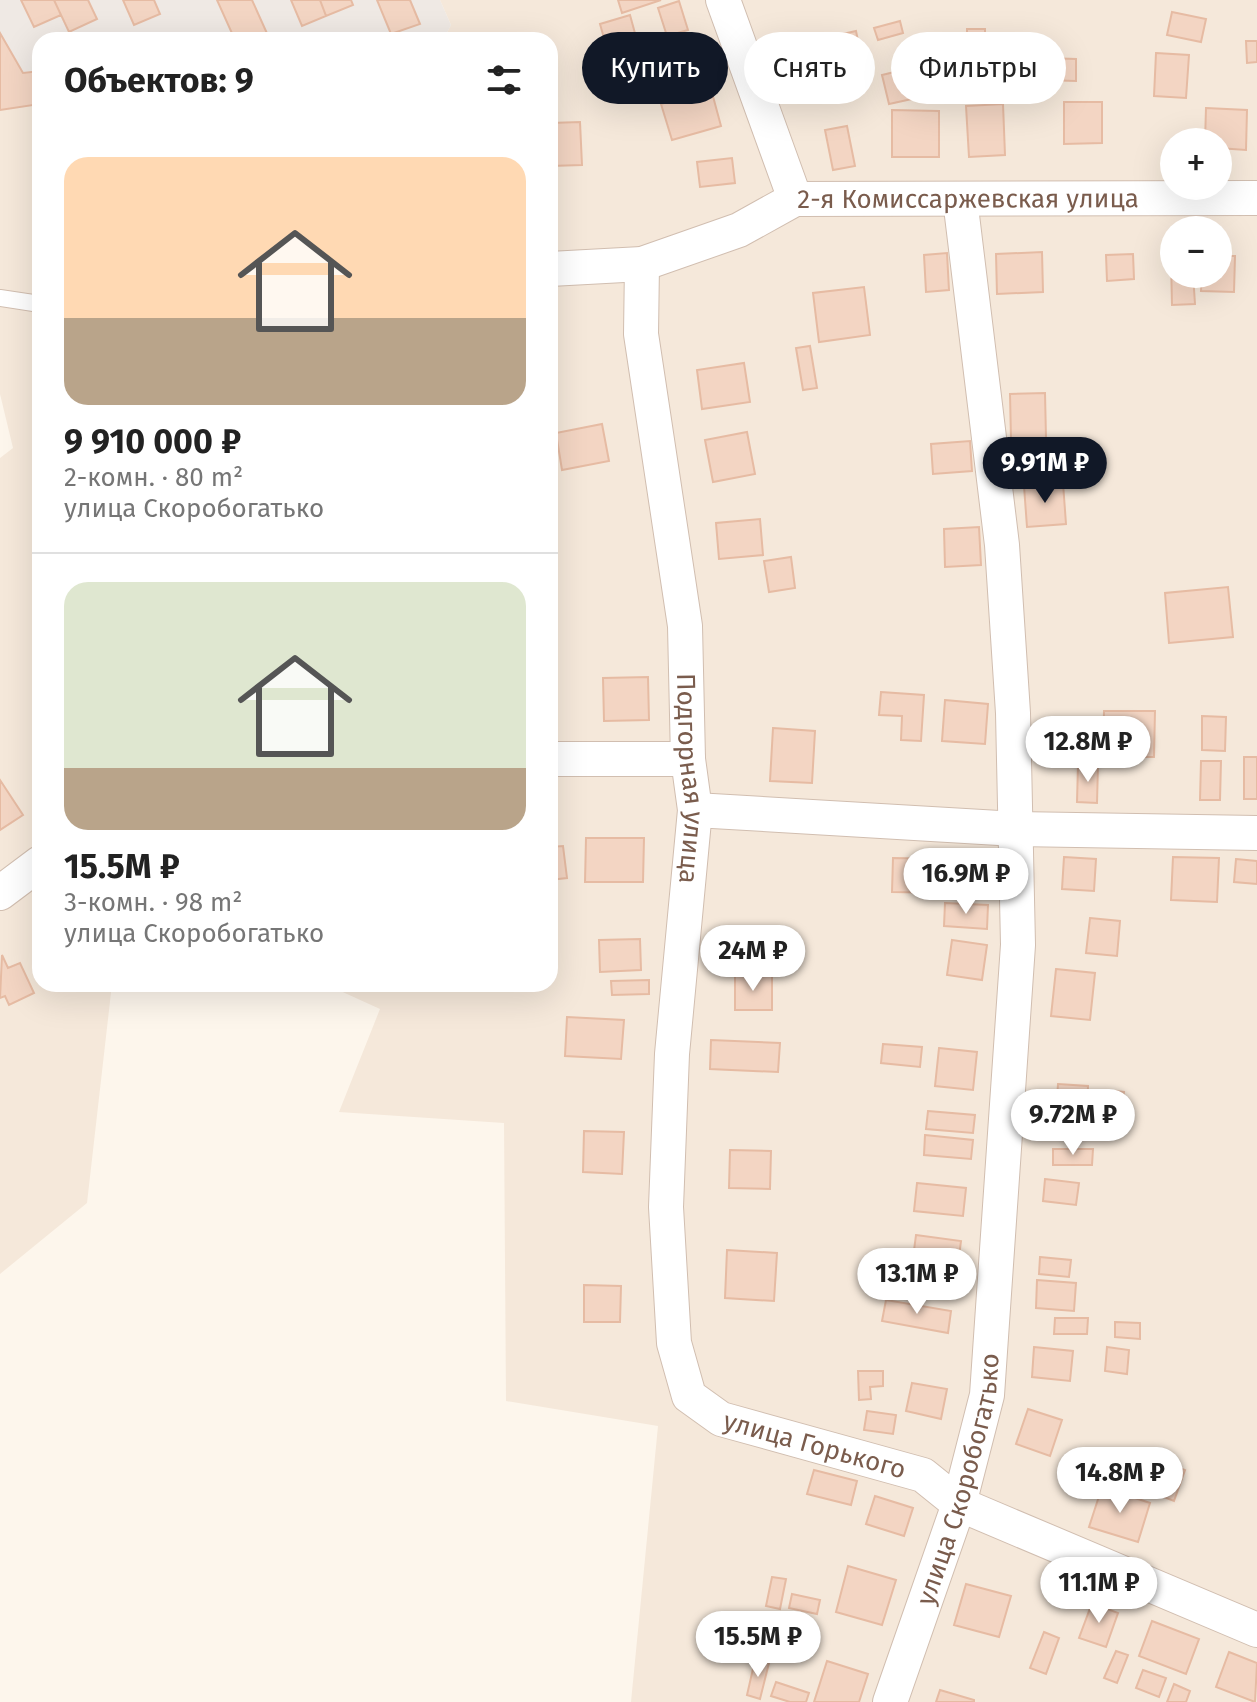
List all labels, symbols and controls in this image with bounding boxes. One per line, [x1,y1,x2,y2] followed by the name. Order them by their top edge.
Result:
[582,32,728,104] chip: Купить
[744,32,875,104] chip: Снять
[891,32,1066,104] chip: Фильтры
[482,58,526,102] icon: filters
[64,60,254,101] text: Объектов: 9
[1160,128,1232,288] map controls
[1160,128,1232,200] button: +
[797,183,1139,215] street label: 2-я Комиссаржевская улица
[223,209,367,353] icon: home
[1160,216,1232,288] button: −
[64,421,241,462] text: 9 910 000 ₽
[971,437,1119,505] pin: 9.91M ₽
[1001,447,1089,478] text: 9.91M ₽
[64,462,243,493] text: 2-комн. · 80 m²
[64,493,324,524] text: улица Скоробогатько
[223,634,367,778] icon: home
[670,673,710,885] street label: Подгорная улица
[1014,716,1162,784] pin: 12.8M ₽
[1044,726,1132,757] text: 12.8M ₽
[64,846,180,887] text: 15.5M ₽
[892,848,1040,916] pin: 16.9M ₽
[921,858,1011,889] text: 16.9M ₽
[64,887,242,918] text: 3-комн. · 98 m²
[64,918,324,949] text: улица Скоробогатько
[697,925,809,993] pin: 24M ₽
[718,935,788,966] text: 24M ₽
[999,1089,1147,1157] pin: 9.72M ₽
[1029,1099,1117,1130] text: 9.72M ₽
[843,1248,991,1316] pin: 13.1M ₽
[875,1258,959,1289] text: 13.1M ₽
[910,1352,1006,1609] street label: улица Скоробогатько
[720,1405,909,1486] street label: улица Горького
[1046,1447,1194,1515] pin: 14.8M ₽
[1075,1457,1165,1488] text: 14.8M ₽
[1025,1557,1173,1625] pin: 11.1M ₽
[1058,1567,1140,1598] text: 11.1M ₽
[684,1611,832,1679] pin: 15.5M ₽
[714,1621,802,1652] text: 15.5M ₽

